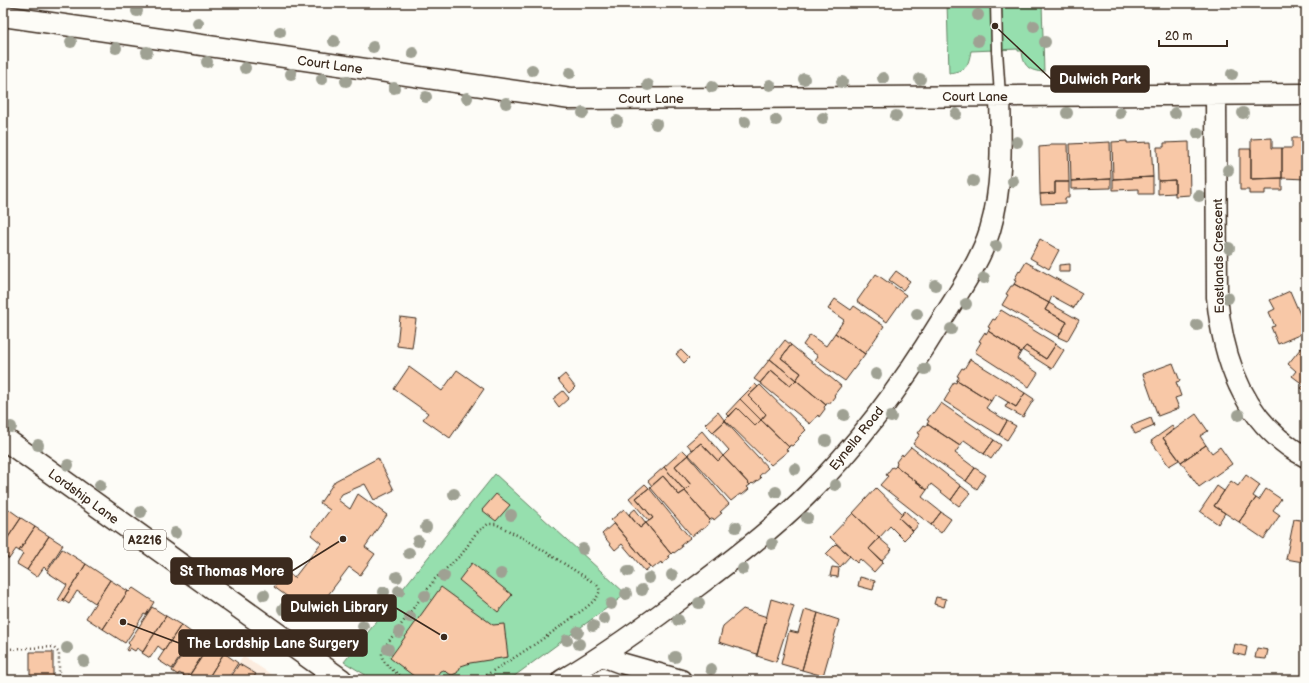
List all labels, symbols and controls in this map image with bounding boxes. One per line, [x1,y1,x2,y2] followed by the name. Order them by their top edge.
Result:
[1159,22,1227,48] scale bar
[1165,29,1192,44] text: 20 m
[296,53,364,78] street label: Court Lane
[1051,66,1149,92] callout: Dulwich Park
[1059,71,1142,88] text: Dulwich Park
[942,89,1008,105] street label: Court Lane
[618,91,684,107] street label: Court Lane
[1210,198,1228,314] street label: Eastlands Crescent
[826,403,887,474] street label: Eynella Road
[45,466,122,528] street label: Lordship Lane
[124,530,166,550] road number: A2216
[171,558,292,584] callout: St Thomas More
[180,563,284,580] text: St Thomas More
[282,595,396,621] callout: Dulwich Library
[290,599,389,616] text: Dulwich Library
[179,630,367,656] callout: The Lordship Lane Surgery
[187,635,360,652] text: The Lordship Lane Surgery

